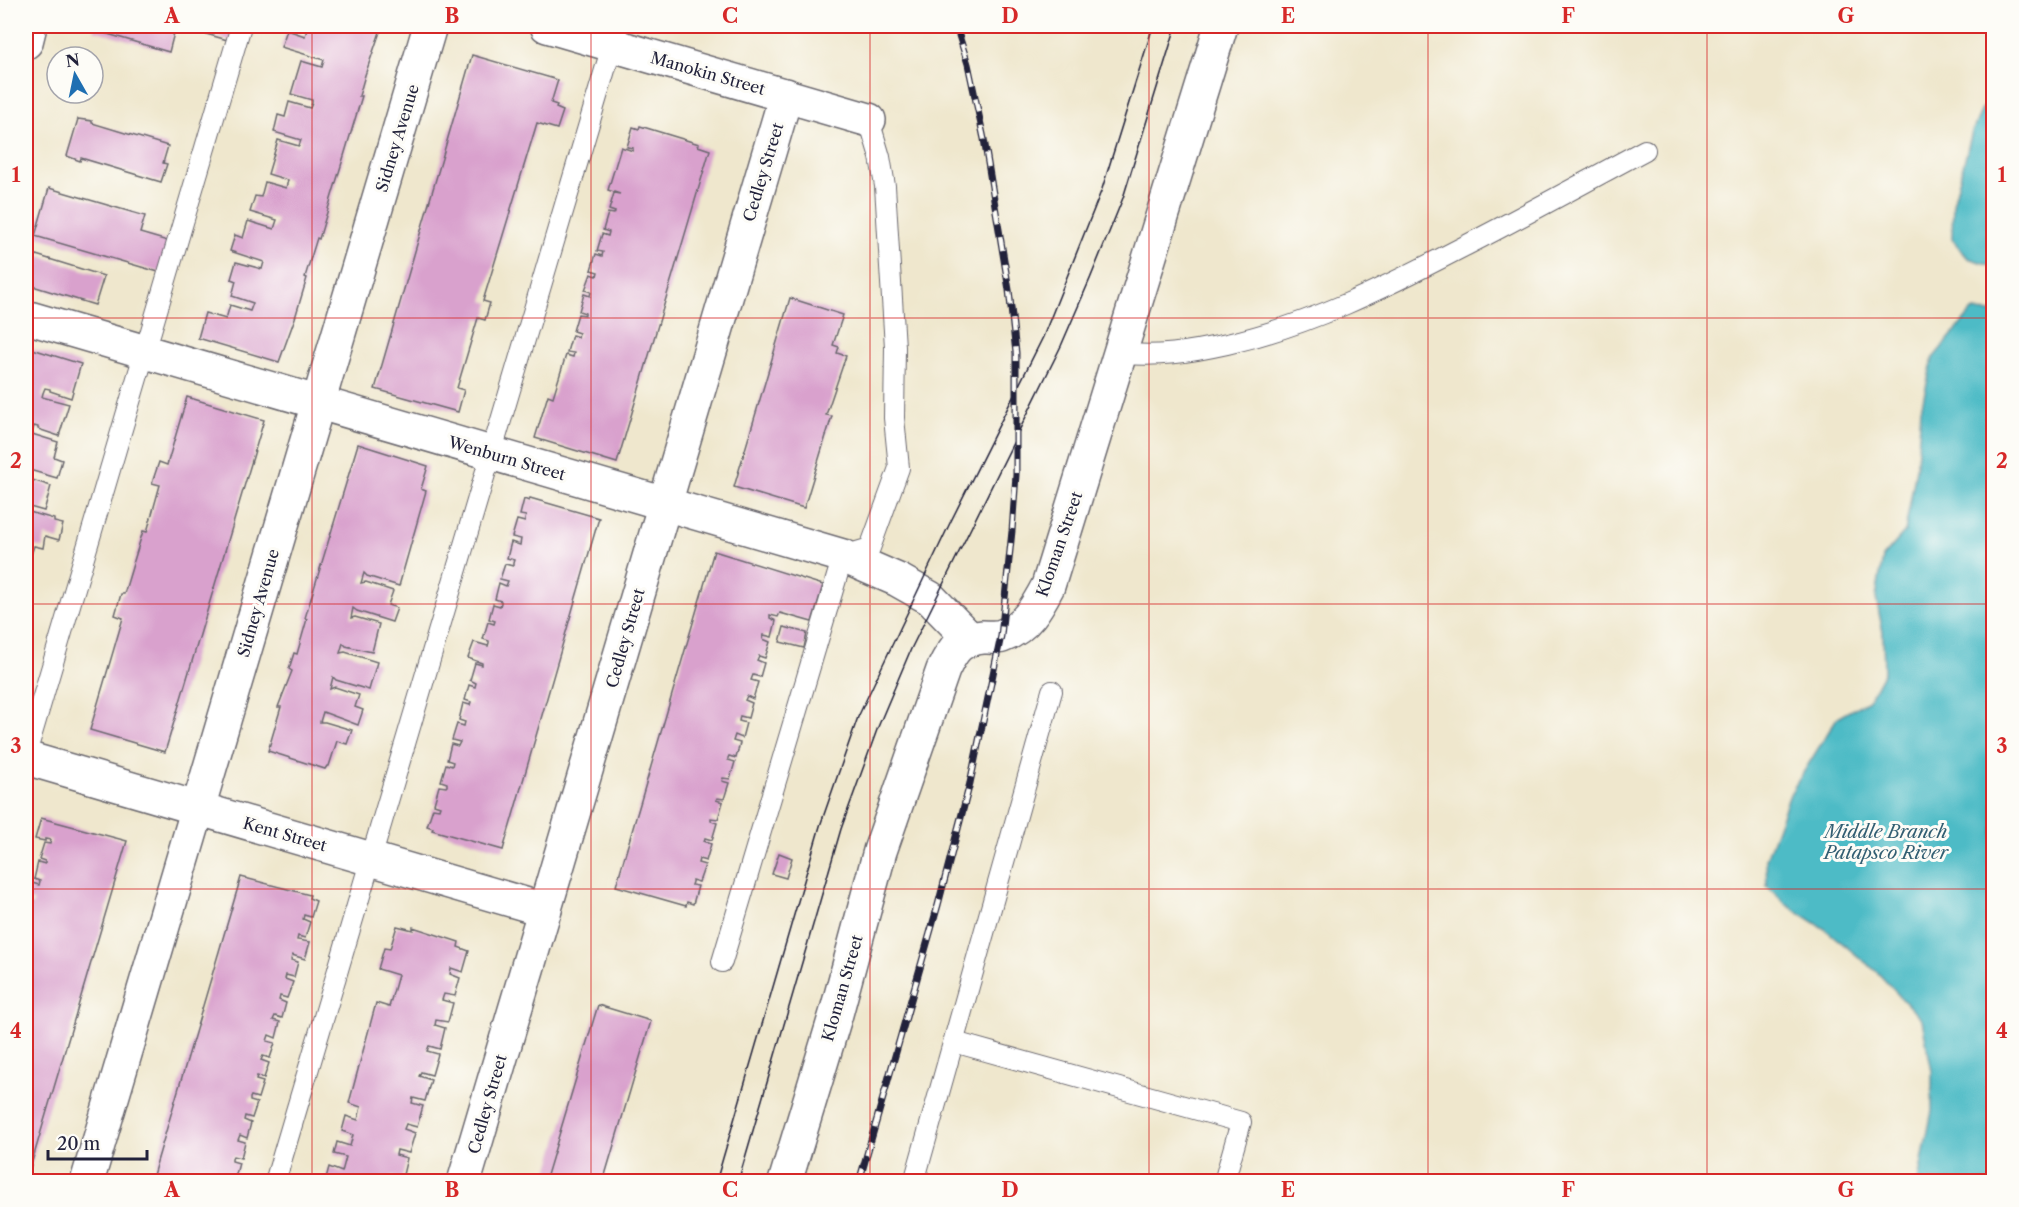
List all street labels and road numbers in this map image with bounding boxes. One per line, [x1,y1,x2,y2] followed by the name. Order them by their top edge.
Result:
[649,47,768,99] street label: Manokin Street
[371,82,423,194] street label: Sidney Avenue
[738,120,788,224] street label: Cedley Street
[445,431,568,484] street label: Wenburn Street
[1032,488,1086,599] street label: Kloman Street
[233,547,283,659] street label: Sidney Avenue
[601,586,649,690] street label: Cedley Street
[241,812,330,856] street label: Kent Street
[817,932,867,1044] street label: Kloman Street
[463,1052,511,1156] street label: Cedley Street

